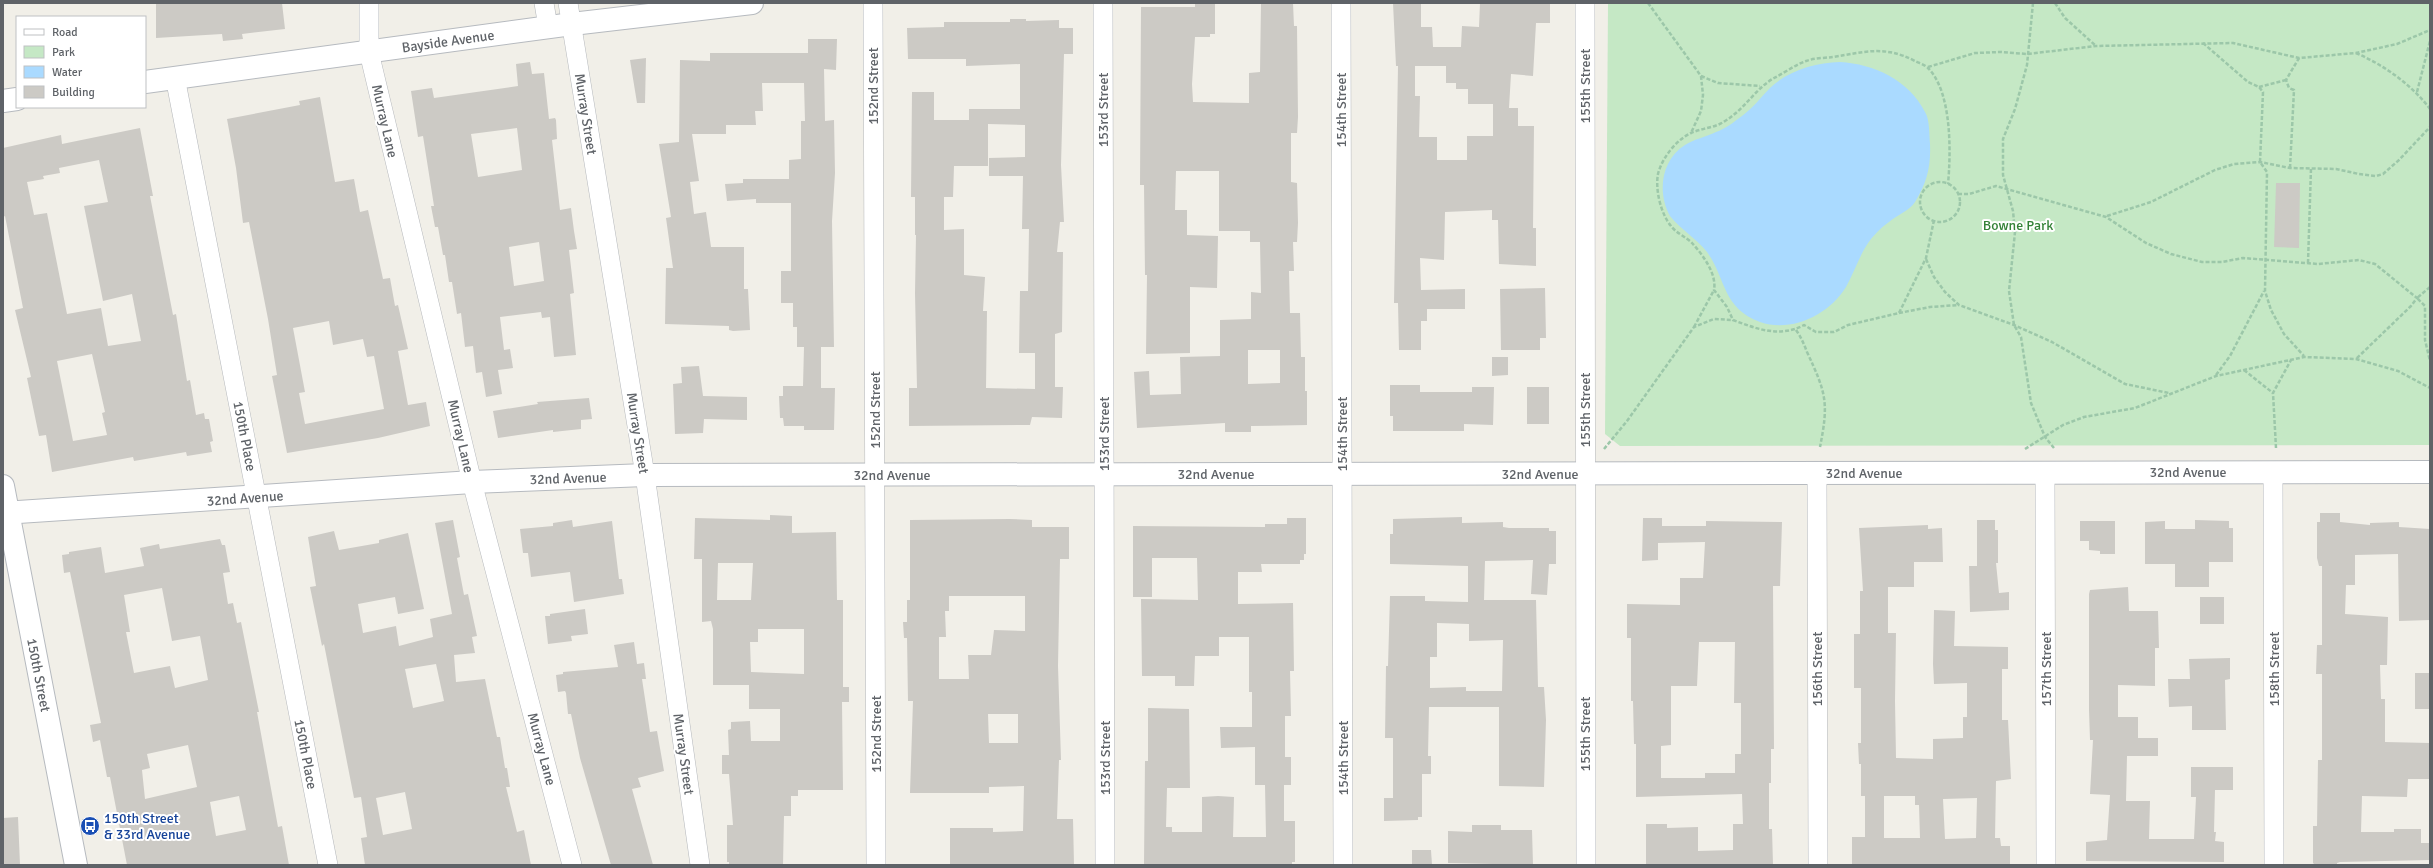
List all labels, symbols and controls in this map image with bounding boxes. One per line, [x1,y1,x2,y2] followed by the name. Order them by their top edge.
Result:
[16,16,146,108] legend
[52,25,78,40] text: Road
[401,27,495,56] street label: Bayside Avenue
[52,45,75,60] text: Park
[865,47,882,125] street label: 152nd Street
[1577,49,1594,123] street label: 155th Street
[52,65,83,80] text: Water
[571,72,600,156] street label: Murray Street
[1095,73,1112,147] street label: 153rd Street
[1333,73,1350,147] street label: 154th Street
[368,83,401,159] street label: Murray Lane
[52,85,95,100] text: Building
[1983,217,2053,234] park label: Bowne Park
[867,371,884,449] street label: 152nd Street
[1577,373,1594,447] street label: 155th Street
[623,391,652,475] street label: Murray Street
[1096,397,1113,471] street label: 153rd Street
[1334,397,1351,471] street label: 154th Street
[444,398,477,474] street label: Murray Lane
[229,400,260,473] street label: 150th Place
[2149,464,2227,481] street label: 32nd Avenue
[1825,465,1903,482] street label: 32nd Avenue
[1177,466,1255,483] street label: 32nd Avenue
[1501,466,1579,483] street label: 32nd Avenue
[853,467,931,484] street label: 32nd Avenue
[529,469,607,488] street label: 32nd Avenue
[206,487,284,510] street label: 32nd Avenue
[1809,632,1826,706] street label: 156th Street
[2038,632,2055,706] street label: 157th Street
[2266,632,2283,706] street label: 158th Street
[23,637,54,714] street label: 150th Street
[868,695,885,773] street label: 152nd Street
[1577,697,1594,771] street label: 155th Street
[524,711,559,787] street label: Murray Lane
[669,712,698,796] street label: Murray Street
[290,718,321,791] street label: 150th Place
[1097,721,1114,795] street label: 153rd Street
[1335,721,1352,795] street label: 154th Street
[104,810,190,843] place label: 150th Street & 33rd Avenue
[79,815,101,837] bus stop icon: 150th Street & 33rd Avenue

